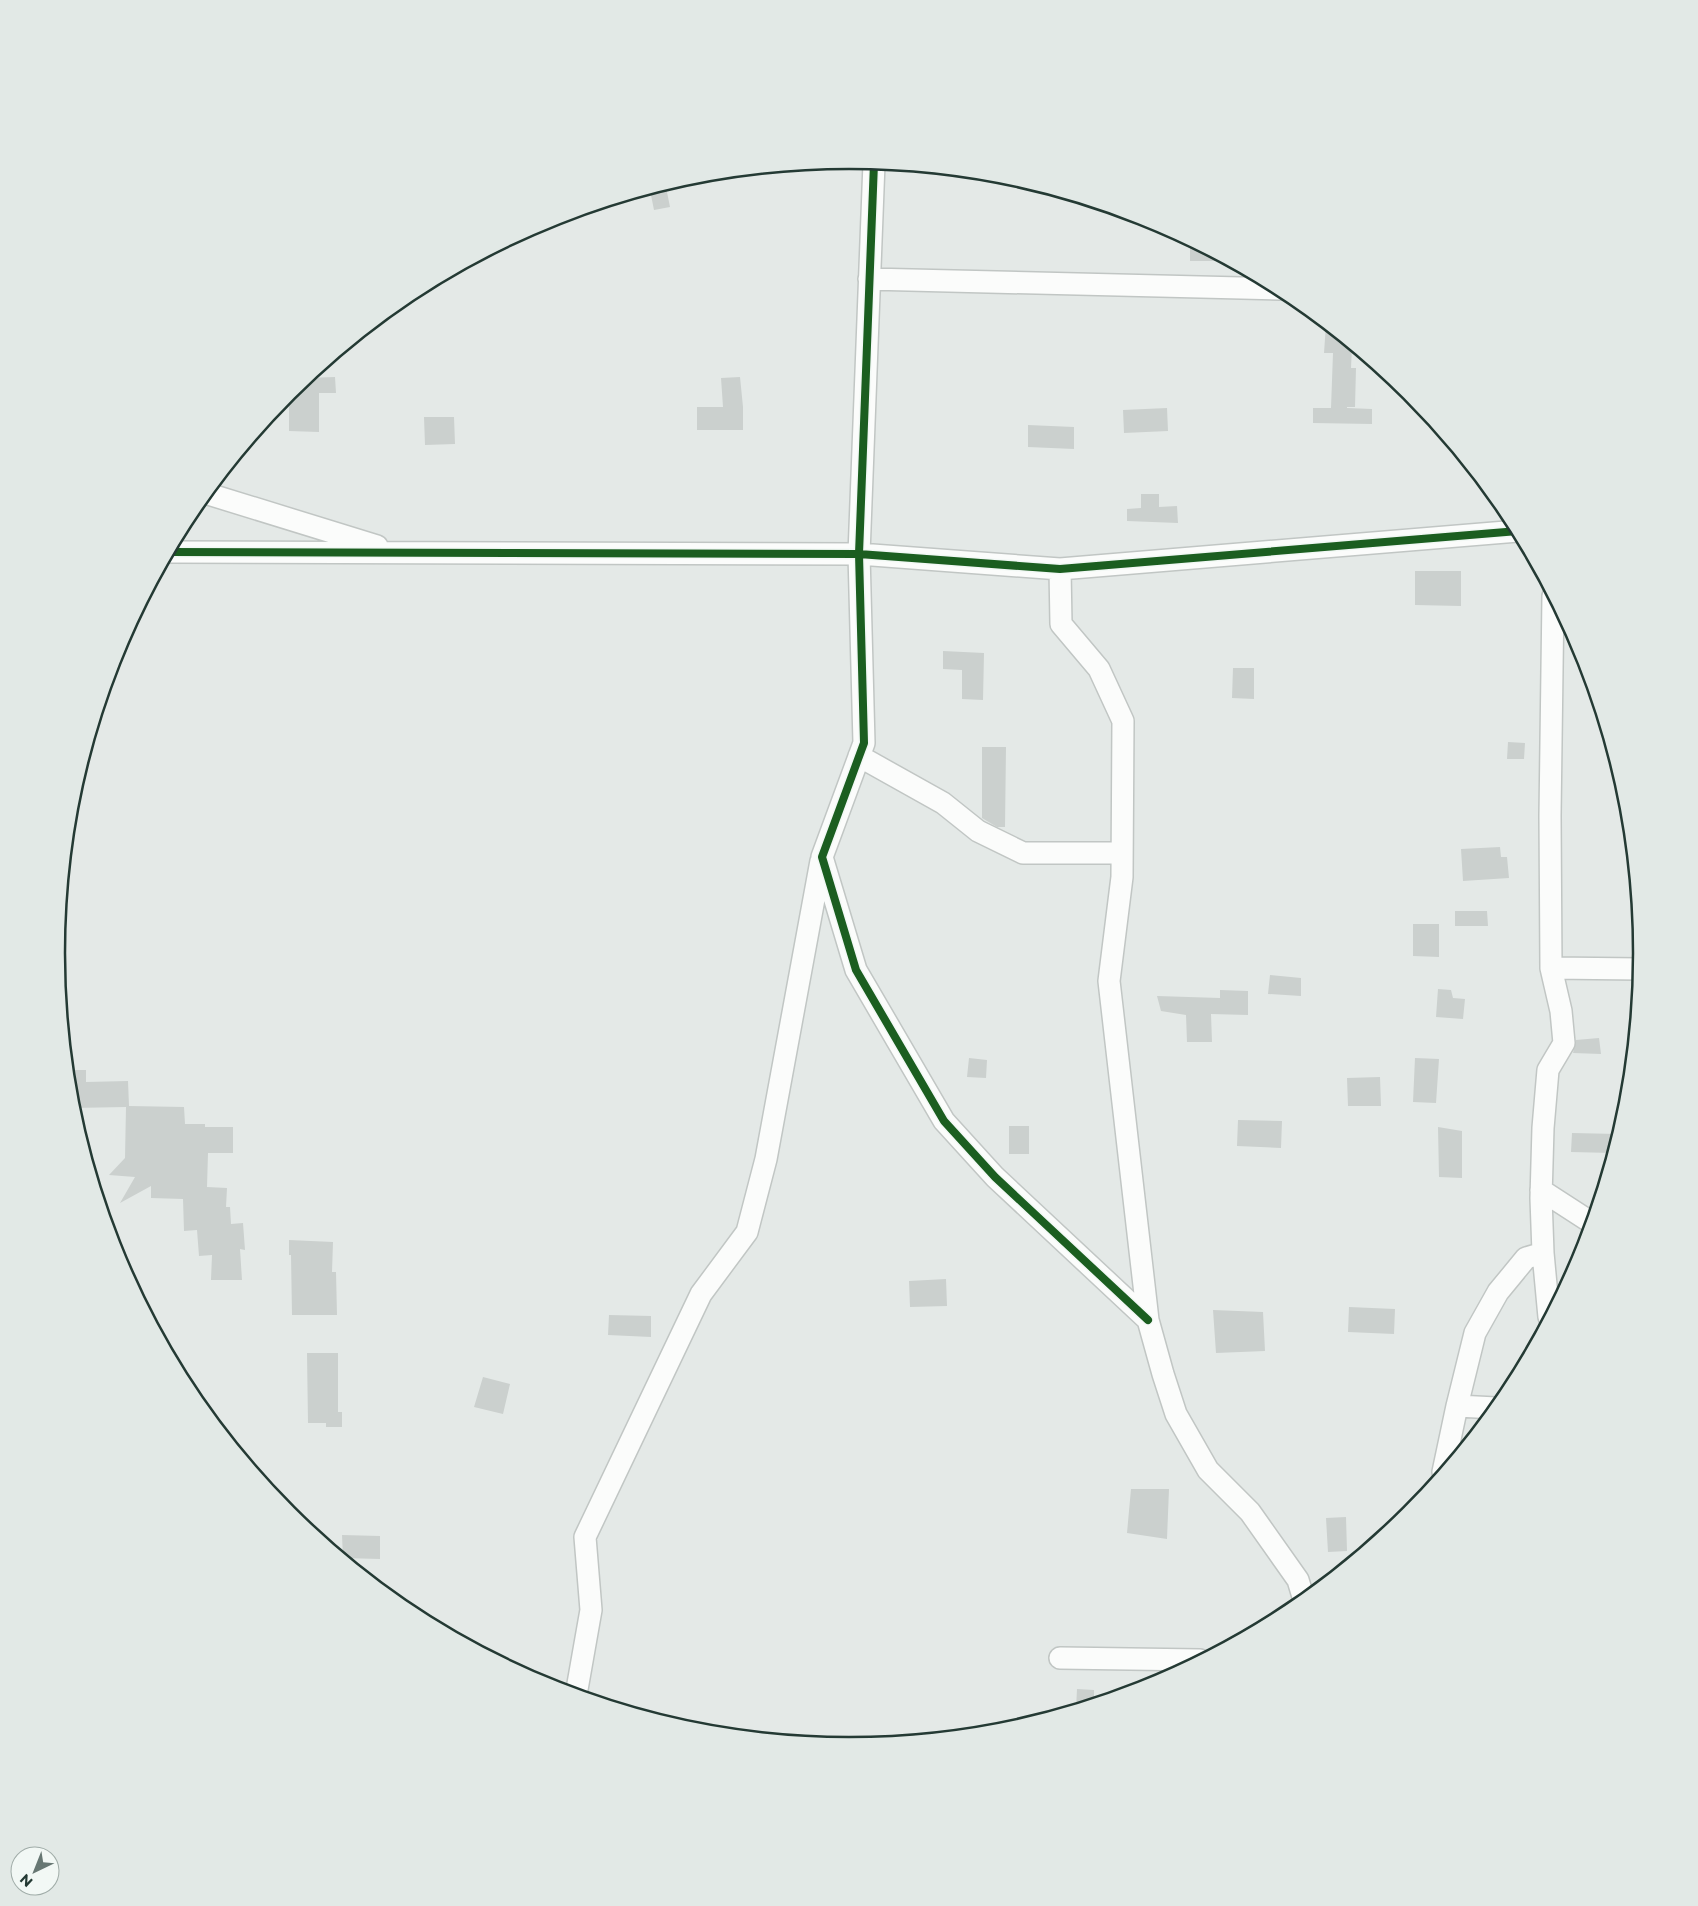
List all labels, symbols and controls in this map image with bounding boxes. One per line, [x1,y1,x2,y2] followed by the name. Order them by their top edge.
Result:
[10,1846,60,1896] north arrow
[16,1870,36,1891] text: N

